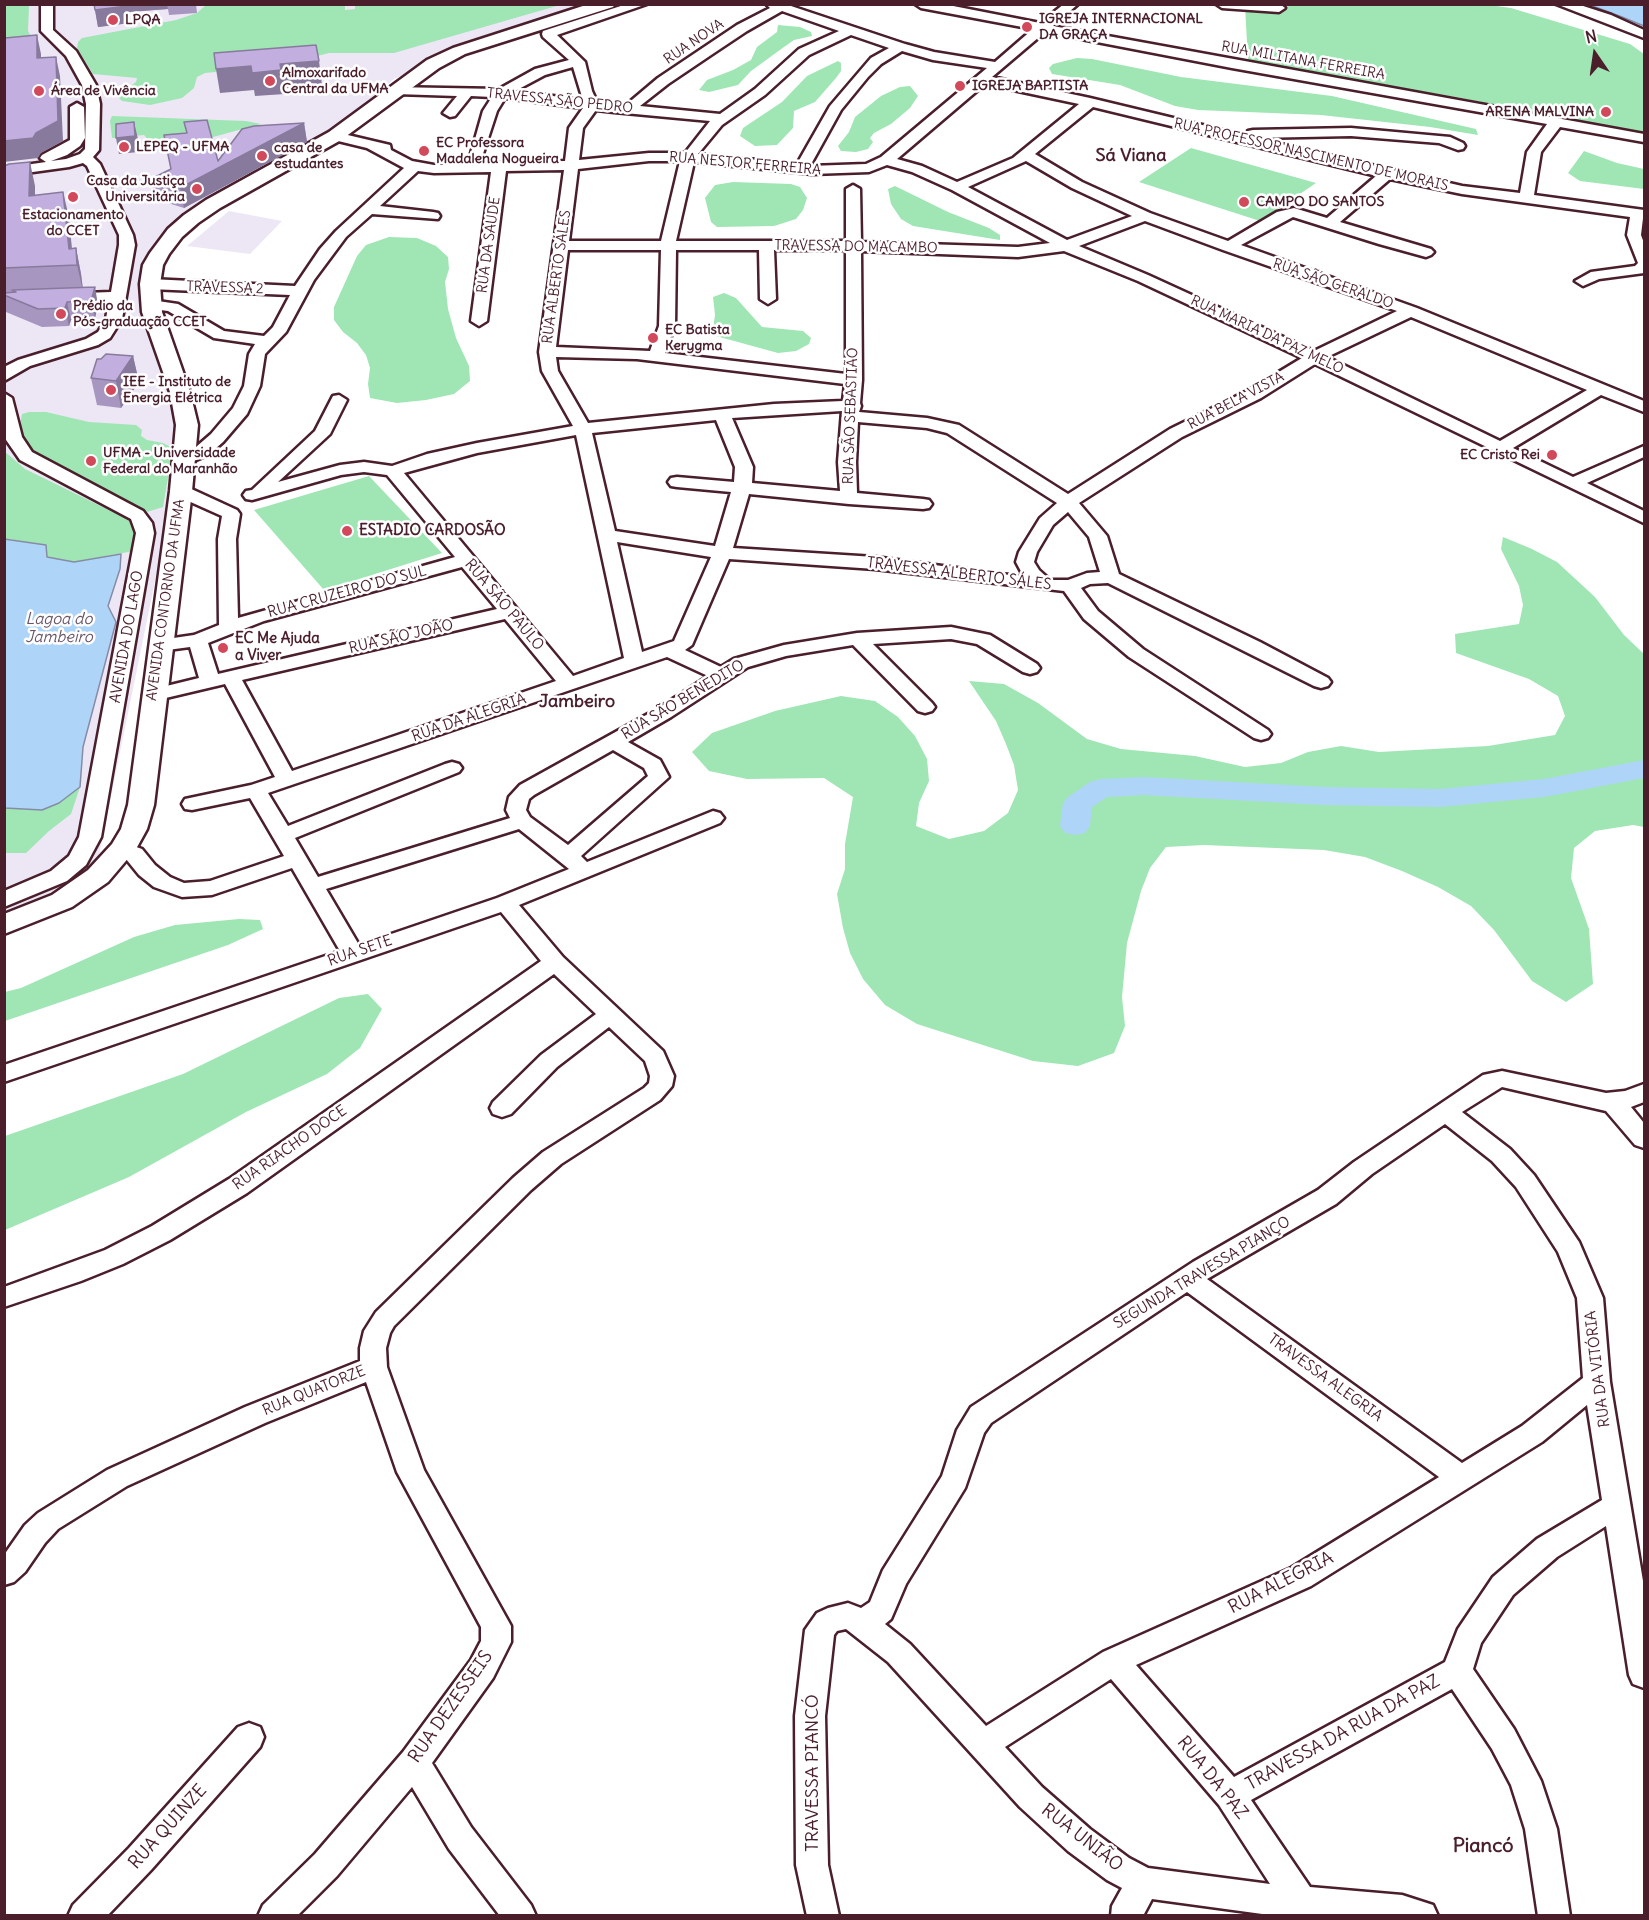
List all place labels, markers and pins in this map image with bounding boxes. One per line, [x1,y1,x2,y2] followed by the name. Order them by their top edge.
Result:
[1039,11,1203,44] place label: IGREJA INTERNACIONAL DA GRAÇA
[125,12,161,28] place label: LPQA
[106,13,120,27] marker: LPQA
[1020,20,1034,34] marker: IGREJA INTERNACIONAL DA GRAÇA
[282,65,389,98] place label: Almoxarifado Central da UFMA
[263,74,277,88] marker: Almoxarifado Central da UFMA
[972,78,1088,94] place label: IGREJA BAPTISTA
[953,79,967,93] marker: IGREJA BAPTISTA
[51,83,156,99] place label: Área de Vivência
[32,84,46,98] marker: Área de Vivência
[1486,104,1594,120] place label: ARENA MALVINA
[1599,105,1613,119] marker: ARENA MALVINA
[436,135,559,168] place label: EC Professora Madalena Nogueira
[136,139,229,155] place label: LEPEQ - UFMA
[117,140,131,154] marker: LEPEQ - UFMA
[274,140,343,172] place label: casa de estudantes
[417,144,431,158] marker: EC Professora Madalena Nogueira
[255,149,269,163] marker: casa de estudantes
[86,173,185,206] place label: Casa da Justiça Universitária
[190,182,204,196] marker: Casa da Justiça Universitária
[66,190,80,204] marker: Estacionamento do CCET
[1256,194,1384,210] place label: CAMPO DO SANTOS
[1237,195,1251,209] marker: CAMPO DO SANTOS
[22,207,124,240] place label: Estacionamento do CCET
[73,298,207,330] place label: Prédio da Pós-graduação CCET
[54,307,68,321] marker: Prédio da Pós-graduação CCET
[665,322,730,354] place label: EC Batista Kerygma
[646,331,660,345] marker: EC Batista Kerygma
[123,374,231,406] place label: IEE - Instituto de Energia Elétrica
[104,383,118,397] marker: IEE - Instituto de Energia Elétrica
[103,445,238,478] place label: UFMA - Universidade Federal do Maranhão
[1460,447,1540,463] place label: EC Cristo Rei
[1545,448,1559,462] marker: EC Cristo Rei
[84,454,98,468] marker: UFMA - Universidade Federal do Maranhão
[359,522,506,540] place label: ESTADIO CARDOSÃO
[340,524,354,538] marker: ESTADIO CARDOSÃO
[235,630,320,665] place label: EC Me Ajuda a Viver
[216,641,230,655] marker: EC Me Ajuda a Viver

